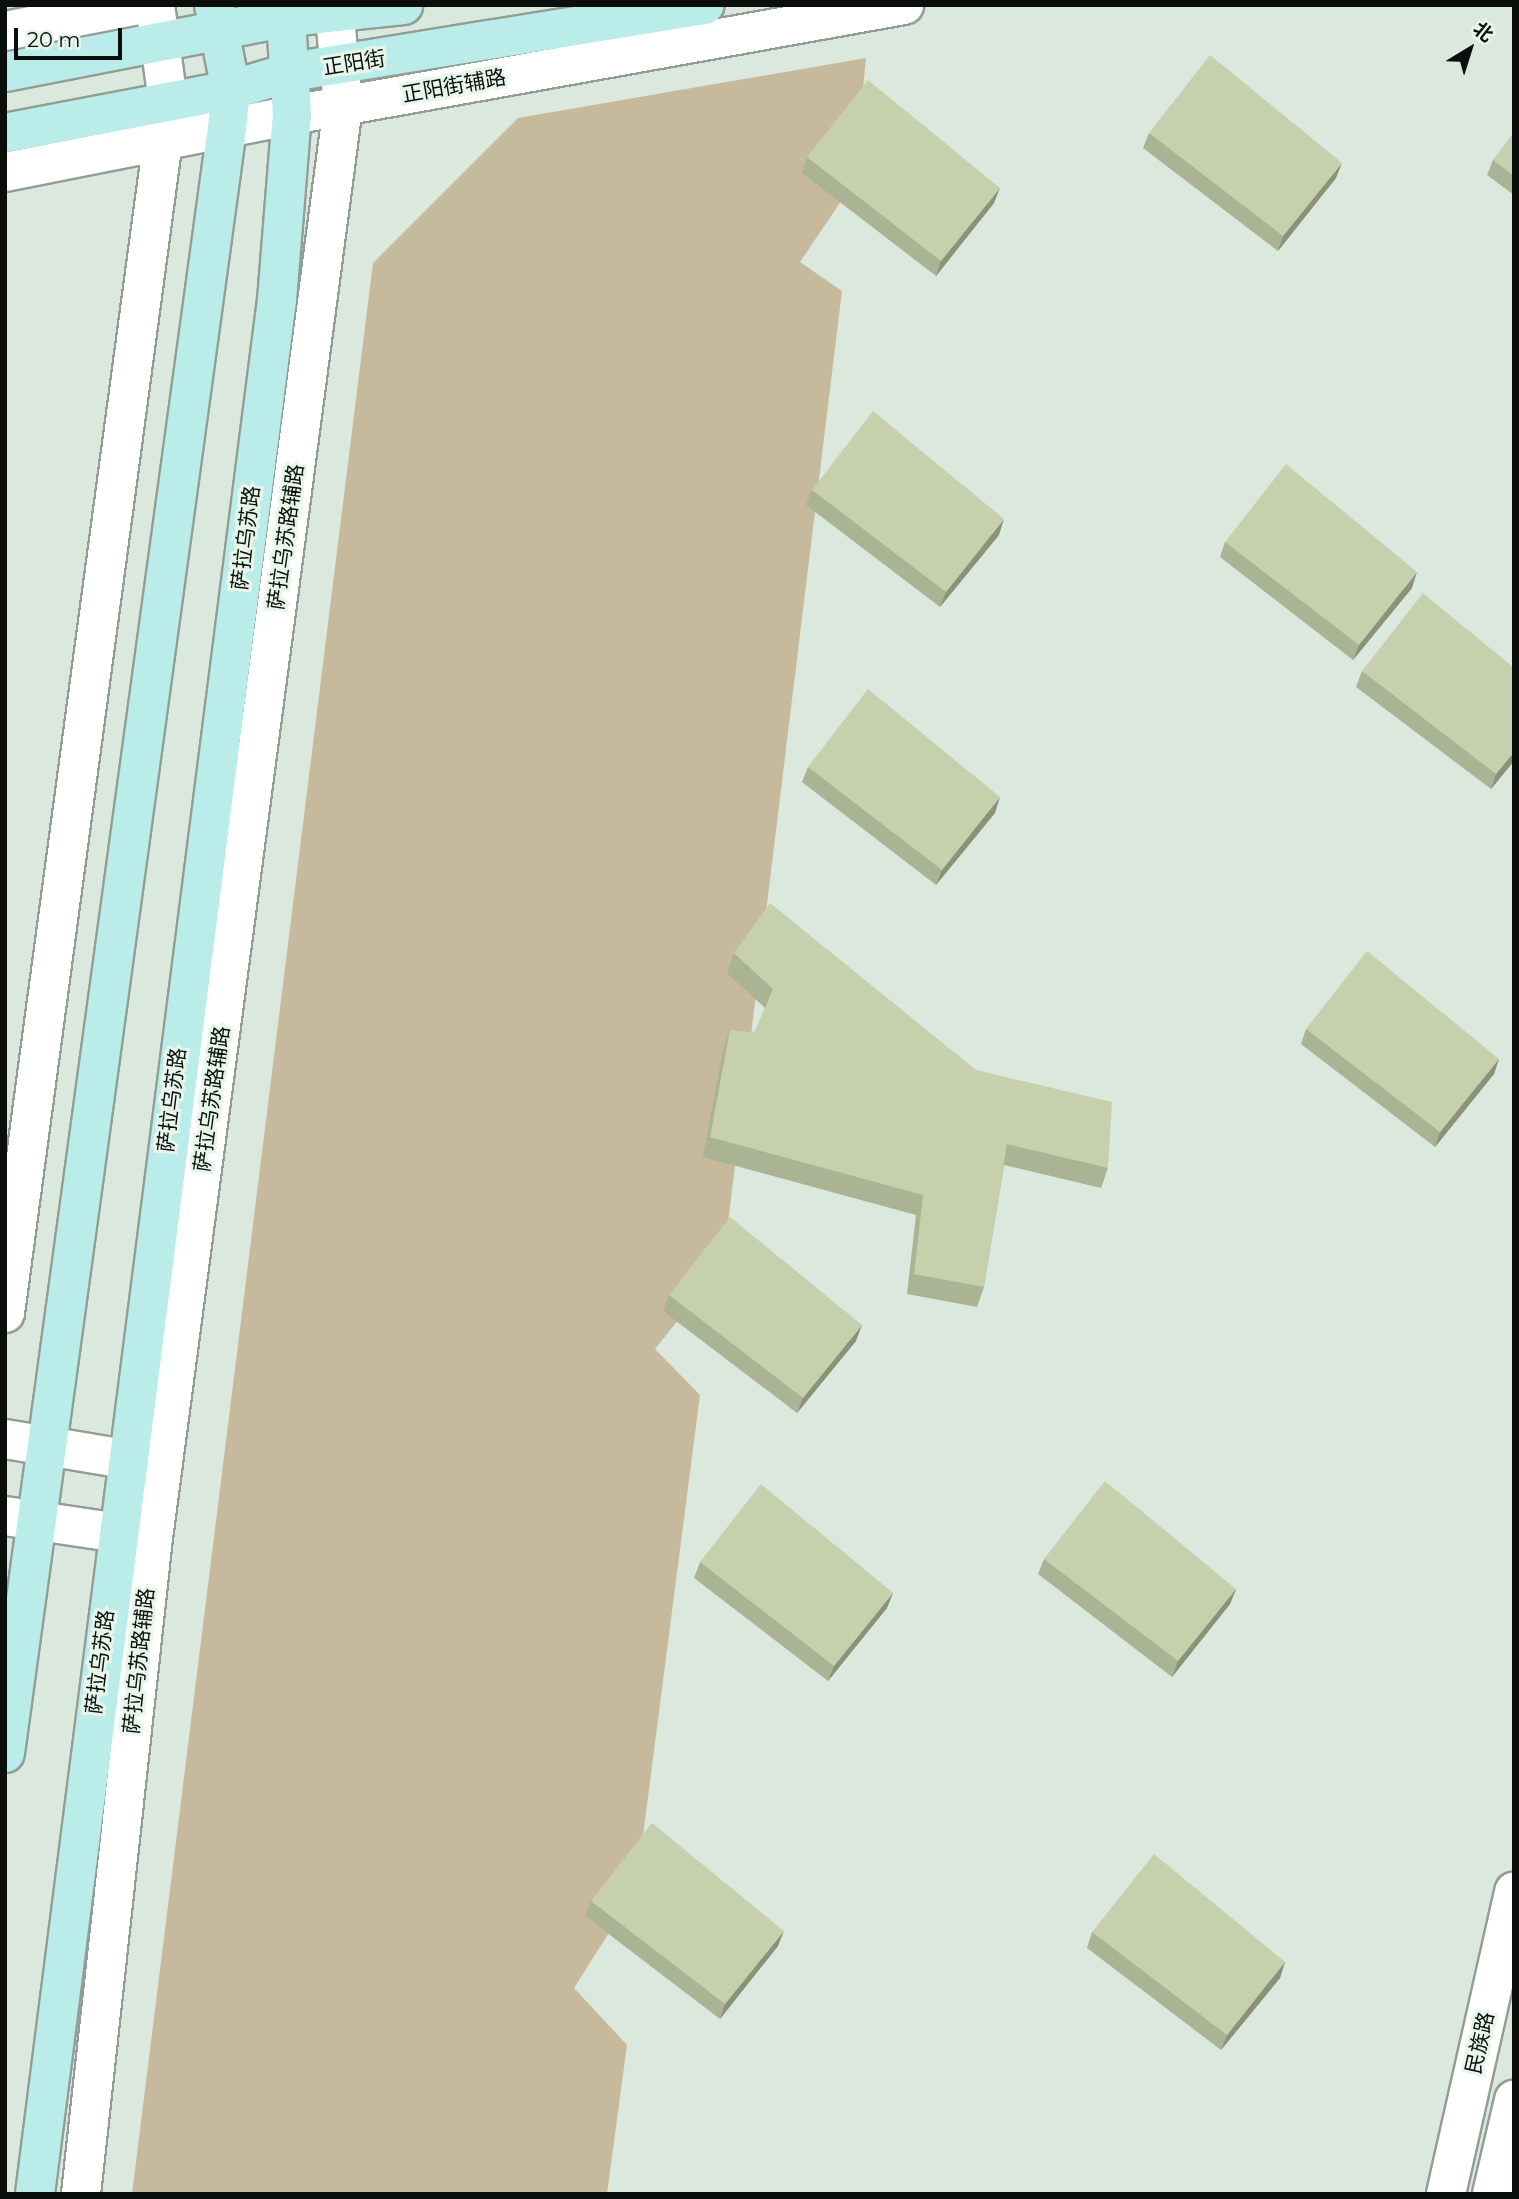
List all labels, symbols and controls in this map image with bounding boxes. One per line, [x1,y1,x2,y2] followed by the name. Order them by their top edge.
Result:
[18,14,126,58] scale bar
[1435,14,1505,84] north arrow
[1469,17,1498,47] text: 北
[27,27,81,52] text: 20 m
[321,46,387,80] street label: 正阳街
[400,64,508,108] street label: 正阳街辅路
[263,462,309,612] street label: 萨拉乌苏路辅路
[227,484,265,592] street label: 萨拉乌苏路
[189,1024,235,1174] street label: 萨拉乌苏路辅路
[153,1046,191,1154] street label: 萨拉乌苏路
[119,1587,159,1735] street label: 萨拉乌苏路辅路
[81,1608,119,1716] street label: 萨拉乌苏路
[1461,2009,1499,2077] street label: 民族路

